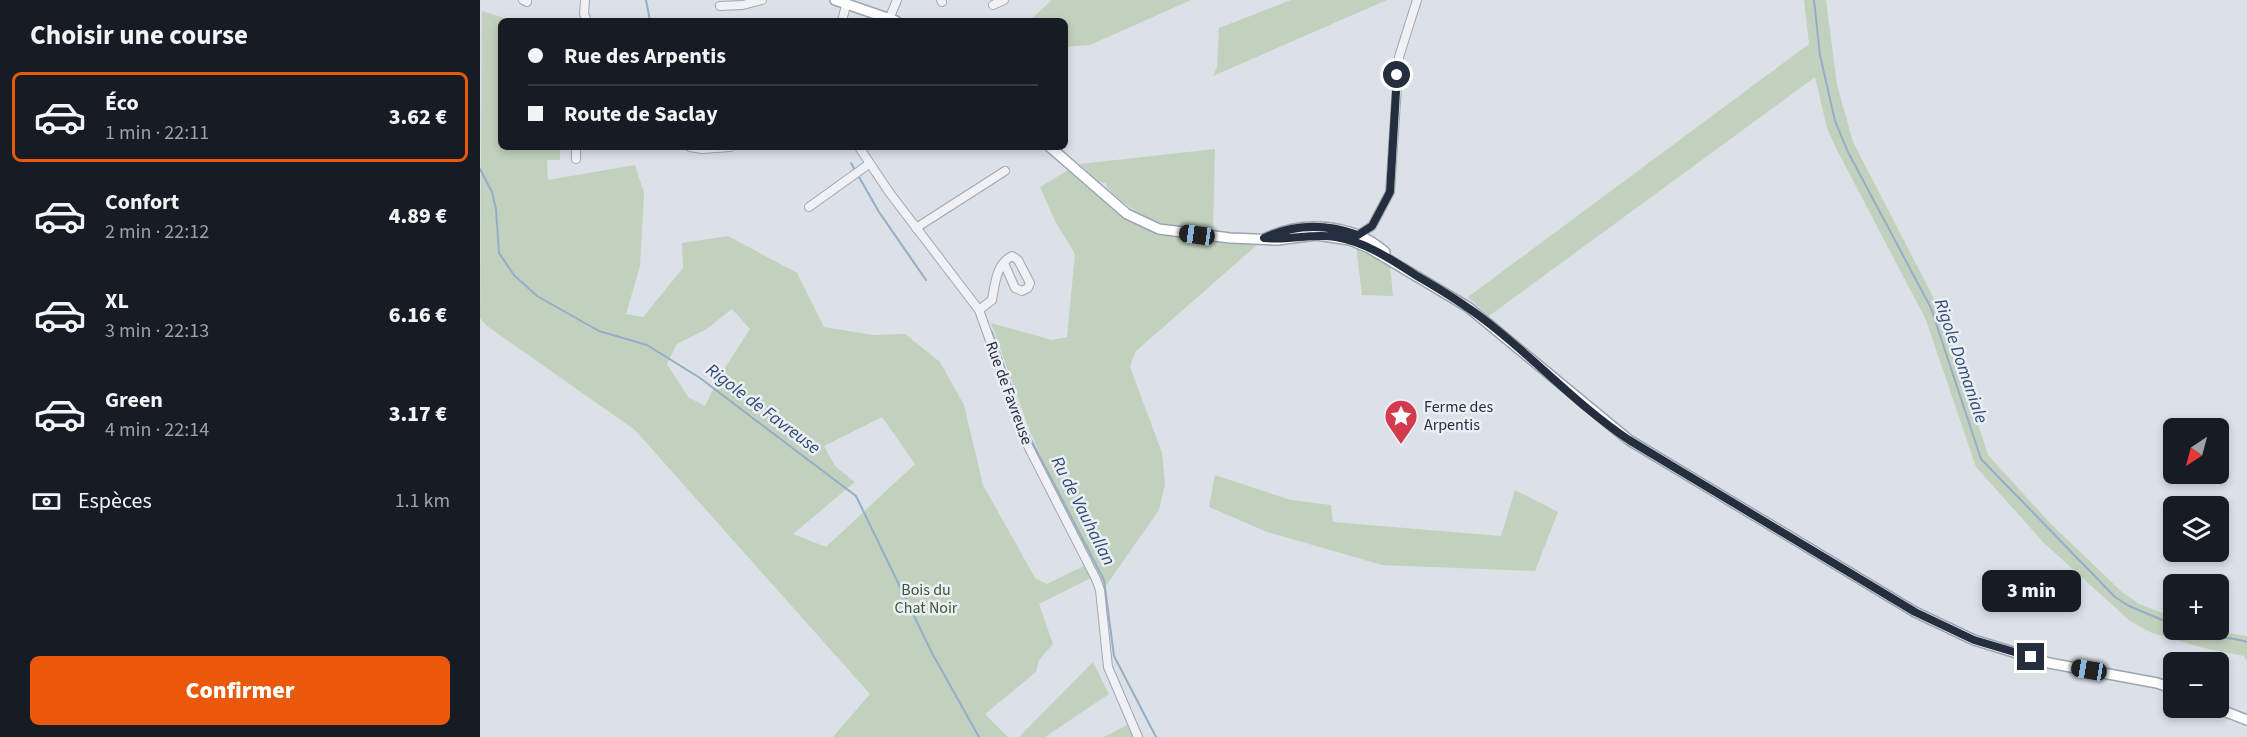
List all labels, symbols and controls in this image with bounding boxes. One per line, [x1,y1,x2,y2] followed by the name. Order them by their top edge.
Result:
[30,16,248,55] text: Choisir une course
[564,40,726,72] text: Rue des Arpentis
[1383,61,1410,88] route start
[105,87,139,119] text: Éco
[33,90,87,144] icon: car
[564,98,718,130] text: Route de Saclay
[389,101,447,133] text: 3.62 €
[105,119,209,147] text: 1 min · 22:11
[105,186,179,218] text: Confort
[33,189,87,243] icon: car
[389,200,447,232] text: 4.89 €
[105,218,209,246] text: 2 min · 22:12
[1178,224,1216,246] car
[105,285,129,317] text: XL
[33,288,87,342] icon: car
[1928,295,1994,427] water label: Rigole Domaniale
[389,299,447,331] text: 6.16 €
[105,317,209,345] text: 3 min · 22:13
[980,338,1038,448] street label: Rue de Favreuse
[701,358,826,461] water label: Rigole de Favreuse
[105,384,163,416] text: Green
[33,387,87,441] icon: car
[1424,396,1493,436] place label: Ferme des Arpentis
[389,398,447,430] text: 3.17 €
[1383,398,1419,445] place icon: Ferme des Arpentis
[105,416,209,444] text: 4 min · 22:14
[2163,418,2229,484] north arrow
[2163,418,2229,718] map controls
[1045,452,1121,570] water label: Ru de Vauhallan
[30,485,63,518] icon: cash
[78,485,152,517] text: Espèces
[395,487,450,515] text: 1.1 km
[2163,496,2229,562] button: layers
[1982,570,2080,612] callout: 3 min
[2163,574,2229,640] button: +
[2007,577,2056,605] text: 3 min
[895,579,958,619] park label: Bois du Chat Noir
[2017,643,2044,670] route end
[2163,652,2229,718] button: −
[30,656,450,725] button: Confirmer
[2070,658,2108,682] car

